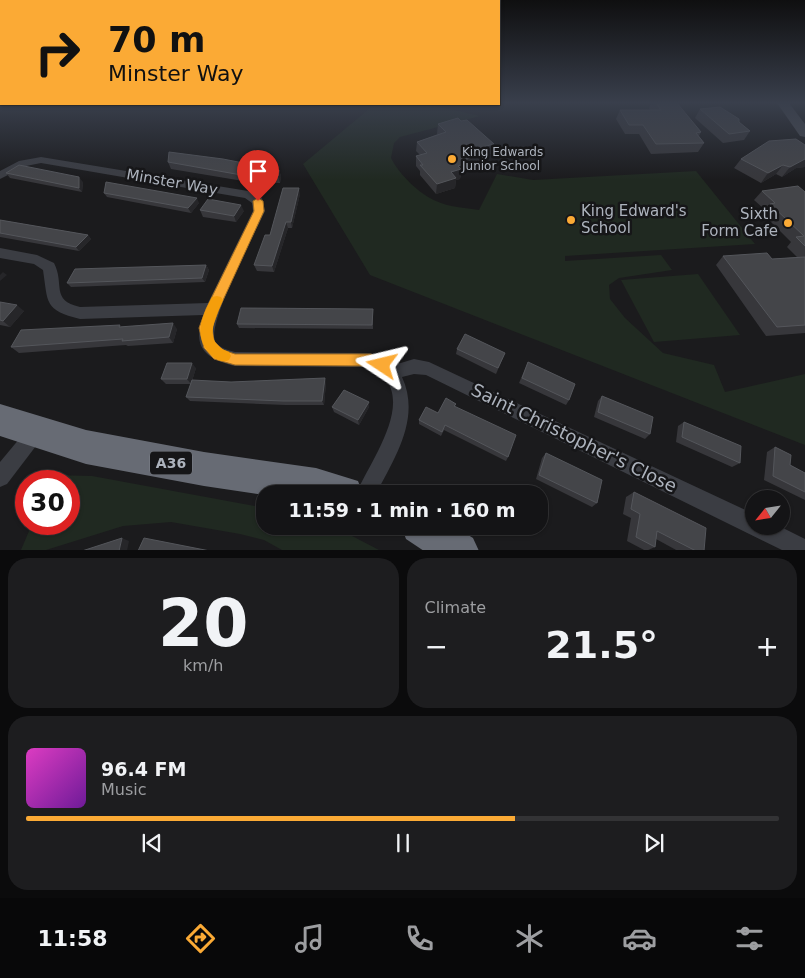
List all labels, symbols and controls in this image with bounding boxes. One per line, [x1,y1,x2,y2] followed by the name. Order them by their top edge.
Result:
[25,20,90,85] icon: right
[108,20,205,60] text: 70 m
[108,61,244,86] text: Minster Way
[461,145,543,173] place label: King Edwards Junior School
[237,150,279,201] pin
[446,153,458,165] marker: King Edwards Junior School
[244,157,272,185] icon: arrive
[125,165,219,199] street label: Minster Way
[581,202,687,237] place label: King Edward's School
[701,205,778,240] place label: Sixth Form Cafe
[565,214,577,226] marker: King Edward's School
[782,217,794,229] marker: Sixth Form Cafe
[355,338,407,390] position arrow
[468,379,680,496] street label: Saint Christopher's Close
[150,452,192,474] road number: A36
[15,470,80,535] speed limit sign: 30
[745,490,790,535] north arrow
[745,490,790,535] map controls
[288,499,516,521] text: 11:59 · 1 min · 160 m
[158,586,248,661] text: 20
[425,598,486,617] text: Climate
[545,623,658,667] text: 21.5°
[425,630,448,663] text: −
[756,630,779,663] text: +
[183,656,223,675] text: km/h
[101,758,186,780] text: 96.4 FM
[101,780,147,799] text: Music
[138,829,166,857] icon: previous
[389,829,417,857] icon: pause
[640,829,668,857] icon: next
[183,921,218,956] icon: directions
[292,921,327,956] icon: music
[402,921,437,956] icon: phone
[512,921,547,956] icon: climate
[622,921,657,956] icon: car
[732,921,767,956] icon: filters
[37,926,108,951] text: 11:58

